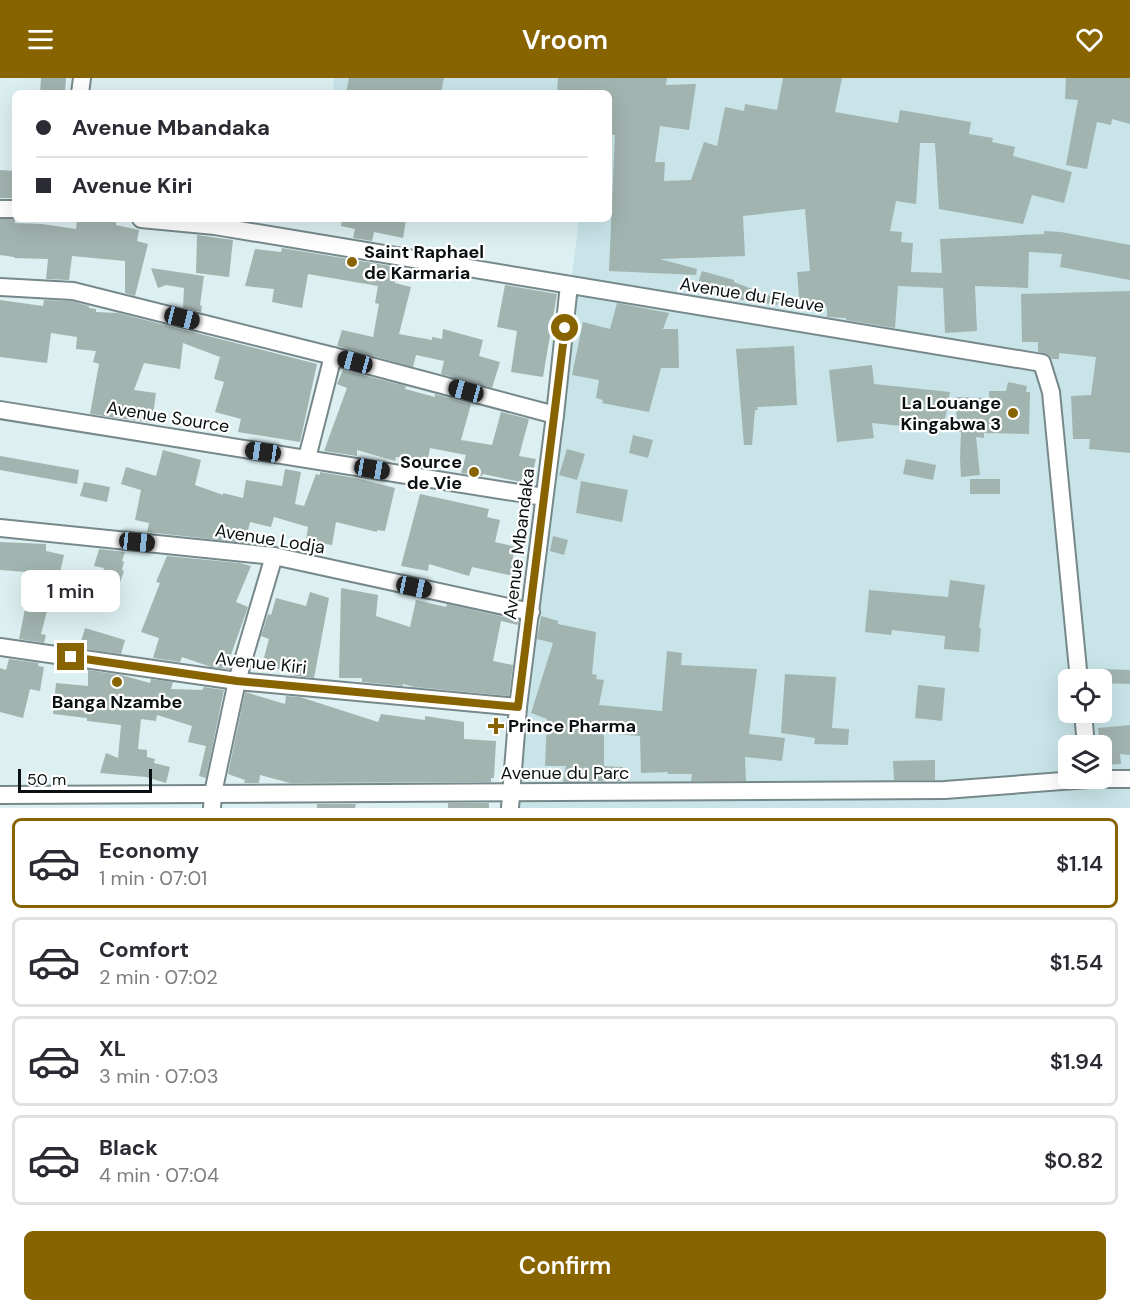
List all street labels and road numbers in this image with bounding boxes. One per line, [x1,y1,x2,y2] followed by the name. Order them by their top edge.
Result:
[678,272,826,318] street label: Avenue du Fleuve
[105,395,231,439] street label: Avenue Source
[498,467,540,621] street label: Avenue Mbandaka
[213,518,327,560] street label: Avenue Lodja
[214,646,308,680] street label: Avenue Kiri
[501,761,629,785] street label: Avenue du Parc

